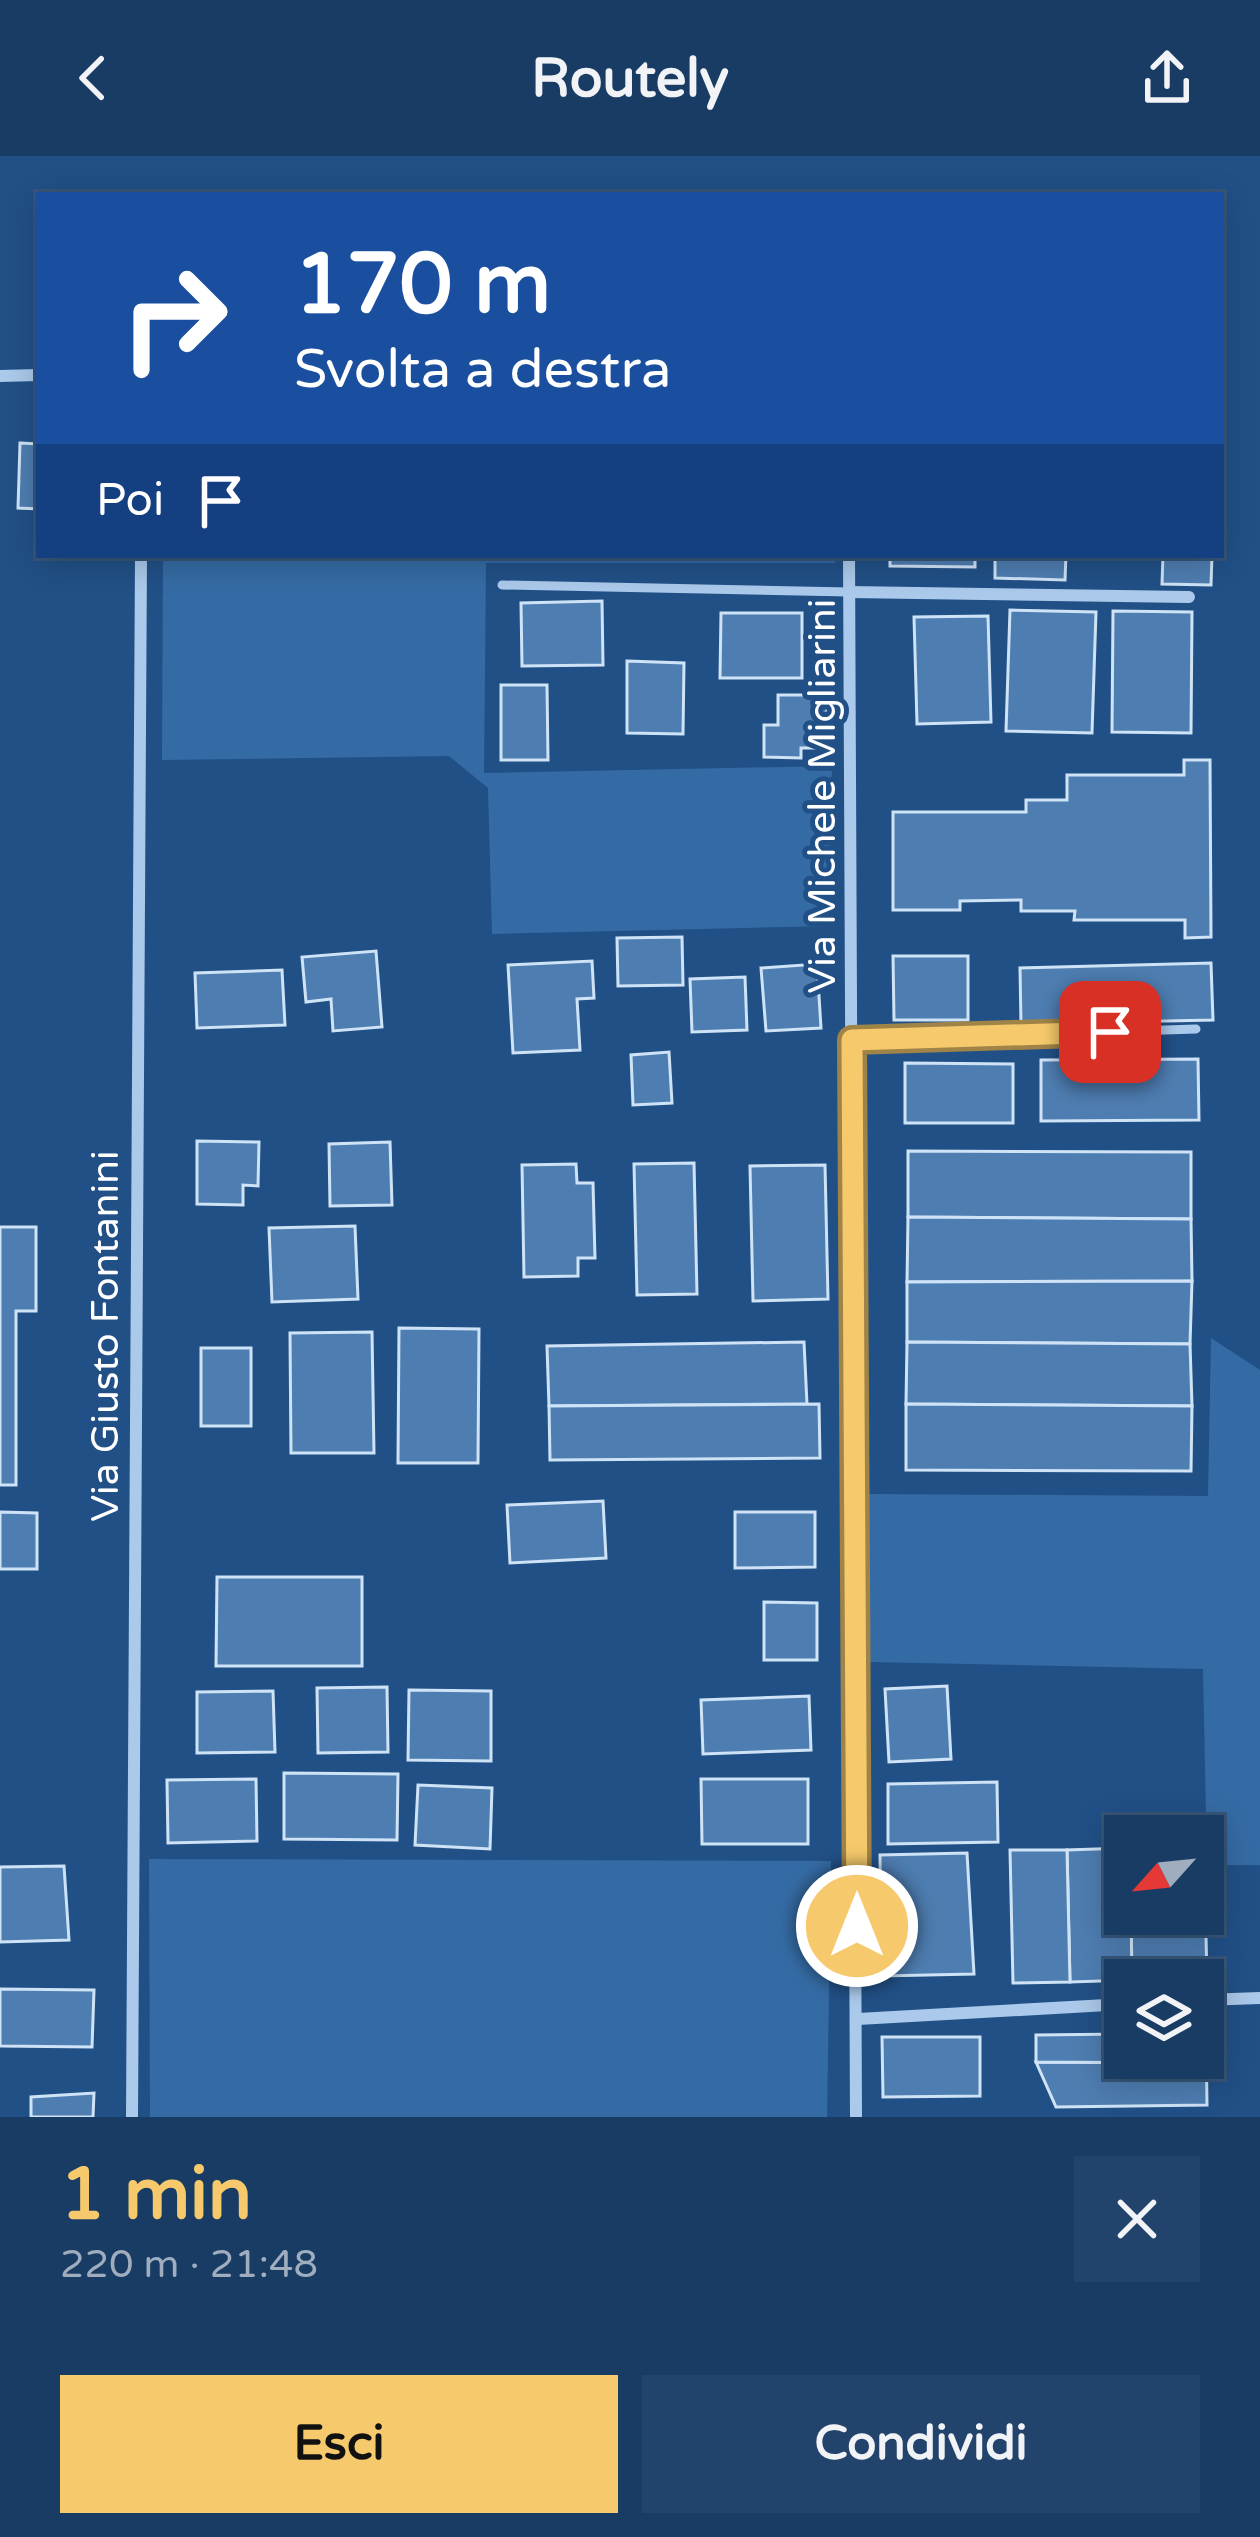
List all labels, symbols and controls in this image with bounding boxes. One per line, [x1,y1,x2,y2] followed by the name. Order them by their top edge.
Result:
[60,45,126,111] icon: back
[1134,45,1200,111] icon: share
[531,46,729,111] text: Routely
[294,235,551,336] text: 170 m
[96,240,252,396] icon: right
[294,337,671,402] text: Svolta a destra
[188,468,254,534] icon: arrive
[96,474,164,528] text: Poi
[799,598,846,994] street label: Via Michele Migliarini
[1059,981,1161,1083] pin
[1077,999,1143,1065] icon: arrive
[82,1150,129,1522] street label: Via Giusto Fontanini
[1104,1815,1224,1935] north arrow
[1104,1815,1224,2079] map controls
[794,1863,920,1989] position arrow
[1104,1959,1224,2079] button: layers
[60,2152,252,2239] text: 1 min
[1074,2156,1200,2282] button: close
[60,2241,318,2288] text: 220 m · 21:48
[60,2375,618,2513] button: Esci
[642,2375,1200,2513] button: Condividi

